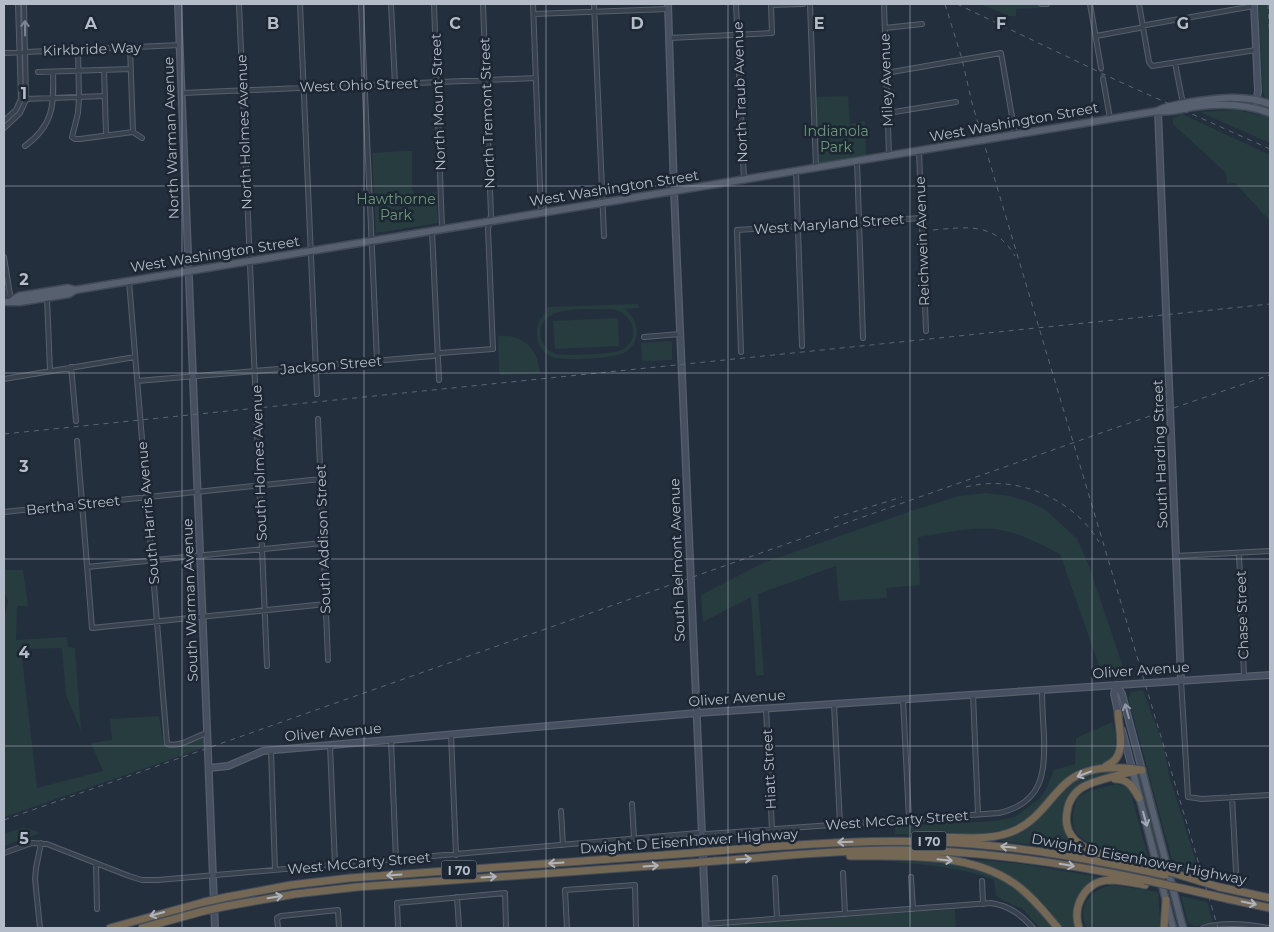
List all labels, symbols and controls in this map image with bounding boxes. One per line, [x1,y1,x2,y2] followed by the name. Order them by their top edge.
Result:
[84,14,98,33] text: A
[267,14,279,33] text: B
[449,14,461,33] text: C
[630,14,644,33] text: D
[814,14,824,33] text: E
[996,14,1006,33] text: F
[1177,14,1189,33] text: G
[20,20,30,36] one-way arrow
[729,21,751,163] street label: North Traub Avenue
[427,33,449,171] street label: North Mount Street
[875,33,897,127] street label: Miley Avenue
[475,37,499,189] street label: North Tremont Street
[43,38,142,60] street label: Kirkbride Way
[232,54,256,210] street label: North Holmes Avenue
[159,57,183,219] street label: North Warman Avenue
[299,74,419,96] street label: West Ohio Street
[21,84,27,103] text: 1
[928,98,1100,146] street label: West Washington Street
[803,122,869,156] park label: Indianola Park
[528,166,700,210] street label: West Washington Street
[911,176,933,306] street label: Reichwein Avenue
[356,190,436,224] park label: Hawthorne Park
[753,210,905,238] street label: West Maryland Street
[129,232,301,276] street label: West Washington Street
[19,270,29,289] text: 2
[278,352,383,379] street label: Jackson Street
[1148,379,1172,529] street label: South Harding Street
[247,385,271,541] street label: South Holmes Avenue
[133,441,163,585] street label: South Harris Avenue
[18,457,29,476] text: 3
[311,464,335,614] street label: South Addison Street
[665,478,689,642] street label: South Belmont Avenue
[25,491,121,519] street label: Bertha Street
[178,518,202,682] street label: South Warman Avenue
[1231,570,1253,660] street label: Chase Street
[18,643,30,662] text: 4
[1092,658,1190,682] street label: Oliver Avenue
[688,686,786,710] street label: Oliver Avenue
[1122,704,1131,720] one-way arrow
[284,719,382,745] street label: Oliver Avenue
[758,728,780,810] street label: Hiatt Street
[1077,769,1092,779] one-way arrow
[825,806,969,834] street label: West McCarty Street
[1141,811,1150,827] one-way arrow
[579,824,799,858] street label: Dwight D Eisenhower Highway
[19,829,29,848] text: 5
[1030,829,1248,889] street label: Dwight D Eisenhower Highway
[912,831,946,850] road number: I 70
[838,838,854,847] one-way arrow
[1000,842,1016,852] one-way arrow
[287,848,431,878] street label: West McCarty Street
[736,854,752,863] one-way arrow
[937,855,953,864] one-way arrow
[548,858,564,868] one-way arrow
[442,860,476,880] road number: I 70
[1058,860,1074,870] one-way arrow
[643,861,659,870] one-way arrow
[386,870,402,879] one-way arrow
[481,873,497,882] one-way arrow
[267,892,283,902] one-way arrow
[1240,899,1256,908] one-way arrow
[149,909,165,919] one-way arrow

